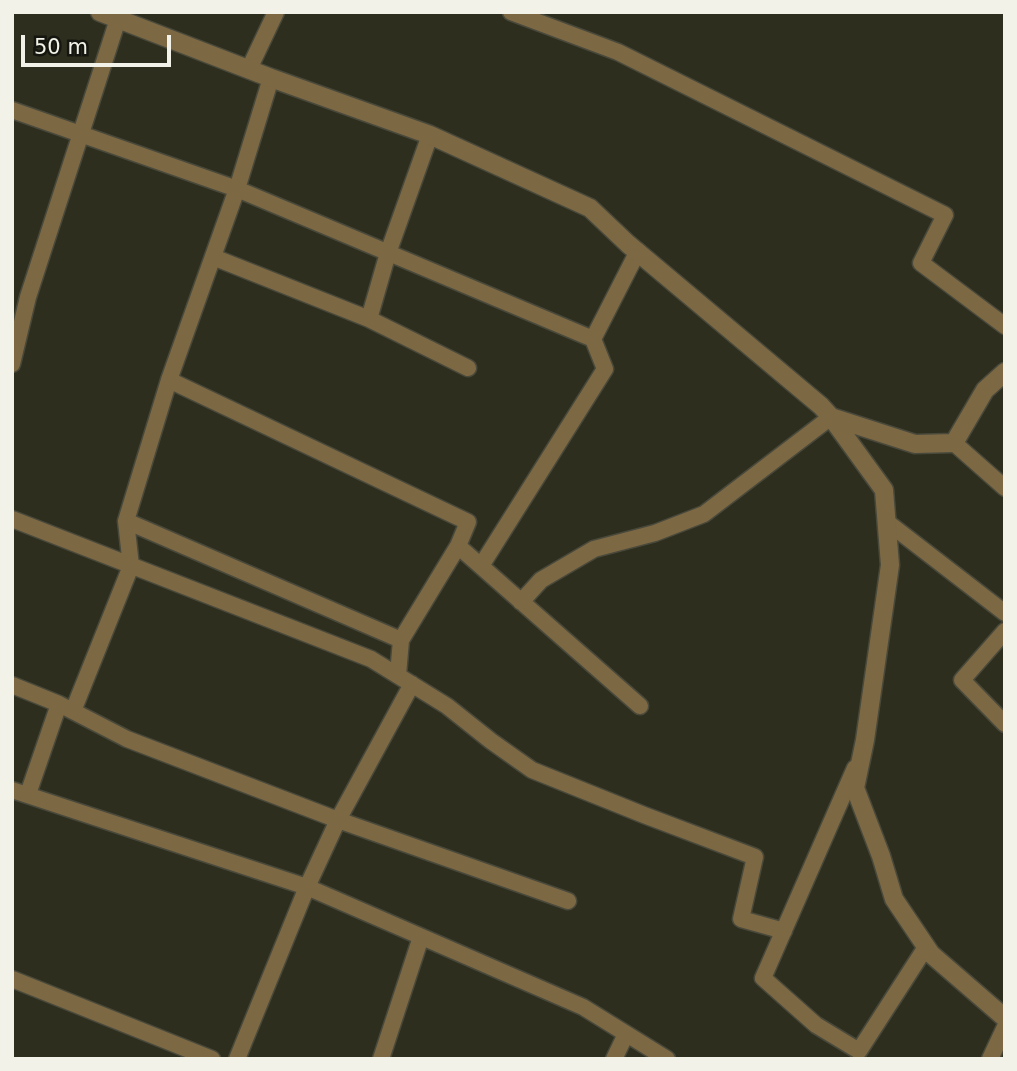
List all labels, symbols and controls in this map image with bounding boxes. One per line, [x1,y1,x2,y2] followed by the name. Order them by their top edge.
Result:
[24,21,175,65] scale bar
[34,35,88,59] text: 50 m

